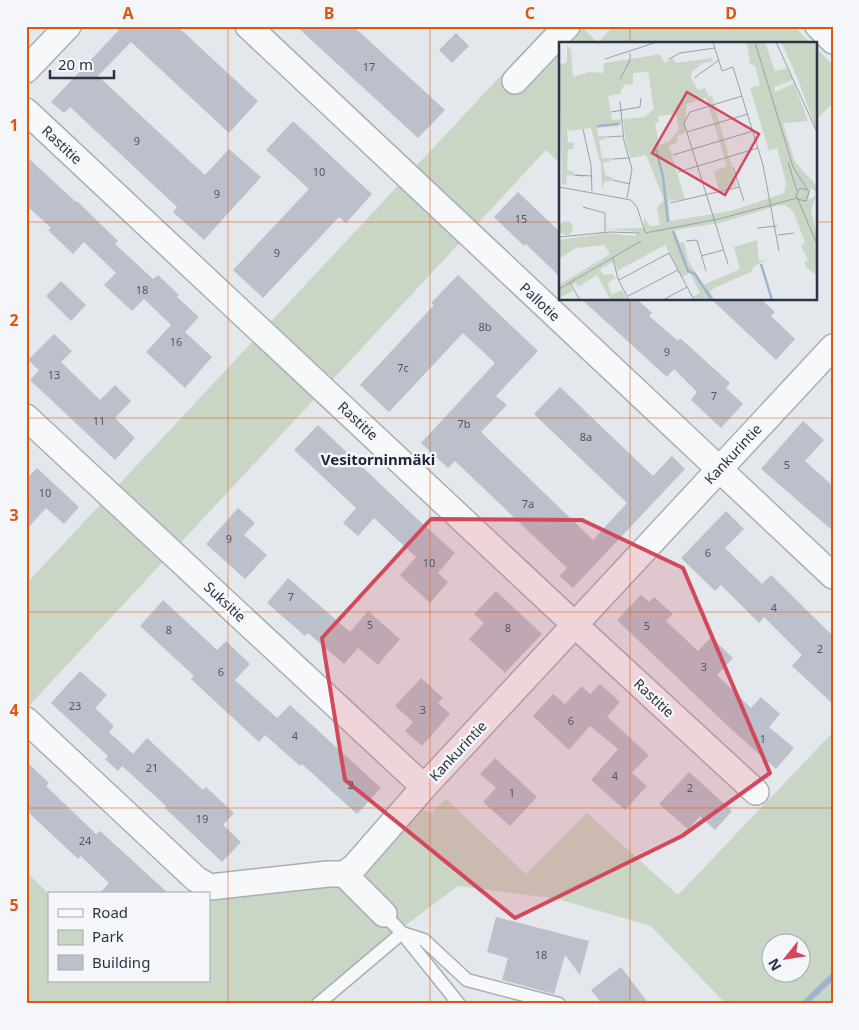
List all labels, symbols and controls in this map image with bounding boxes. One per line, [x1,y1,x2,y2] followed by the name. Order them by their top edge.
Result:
[122,2,134,24] text: A
[324,2,334,24] text: B
[525,2,535,24] text: C
[725,2,737,24] text: D
[559,42,816,300] inset map
[50,48,114,80] scale bar
[58,54,93,74] text: 20 m
[363,59,375,74] house number: 17
[9,114,19,136] text: 1
[38,121,87,168] street label: Rastitie
[134,133,140,148] house number: 9
[313,164,325,179] house number: 10
[214,186,220,201] house number: 9
[515,211,527,226] house number: 15
[274,245,280,260] house number: 9
[516,278,565,325] street label: Pallotie
[136,282,148,297] house number: 18
[9,309,19,331] text: 2
[478,319,492,334] house number: 8b
[170,334,182,349] house number: 16
[664,344,670,359] house number: 9
[397,360,409,375] house number: 7c
[48,367,60,382] house number: 13
[711,388,717,403] house number: 7
[334,397,383,444] street label: Rastitie
[93,413,105,428] house number: 11
[457,416,471,431] house number: 7b
[700,419,766,488] street label: Kankurintie
[580,429,592,444] house number: 8a
[321,449,435,469] district label: Vesitorninmäki
[784,457,790,472] house number: 5
[39,485,51,500] house number: 10
[522,496,534,511] house number: 7a
[9,504,19,526] text: 3
[226,531,232,546] house number: 9
[705,545,711,560] house number: 6
[423,555,435,570] house number: 10
[200,577,250,626] street label: Suksitie
[288,589,294,604] house number: 7
[771,600,778,615] house number: 4
[367,617,373,632] house number: 5
[644,618,650,633] house number: 5
[505,620,511,635] house number: 8
[166,622,172,637] house number: 8
[817,641,823,656] house number: 2
[701,659,707,674] house number: 3
[218,664,224,679] house number: 6
[630,674,679,721] street label: Rastitie
[69,698,81,713] house number: 23
[9,699,19,721] text: 4
[420,702,426,717] house number: 3
[568,713,574,728] house number: 6
[425,716,491,785] street label: Kankurintie
[292,728,299,743] house number: 4
[760,731,766,746] house number: 1
[146,760,158,775] house number: 21
[612,768,619,783] house number: 4
[348,777,354,792] house number: 2
[687,780,693,795] house number: 2
[509,785,515,800] house number: 1
[196,811,208,826] house number: 19
[79,833,92,848] house number: 24
[48,892,210,982] legend
[9,894,19,916] text: 5
[92,902,128,922] text: Road
[92,926,124,946] text: Park
[762,932,812,982] north arrow
[535,947,547,962] house number: 18
[92,952,150,972] text: Building
[763,955,785,974] text: N

